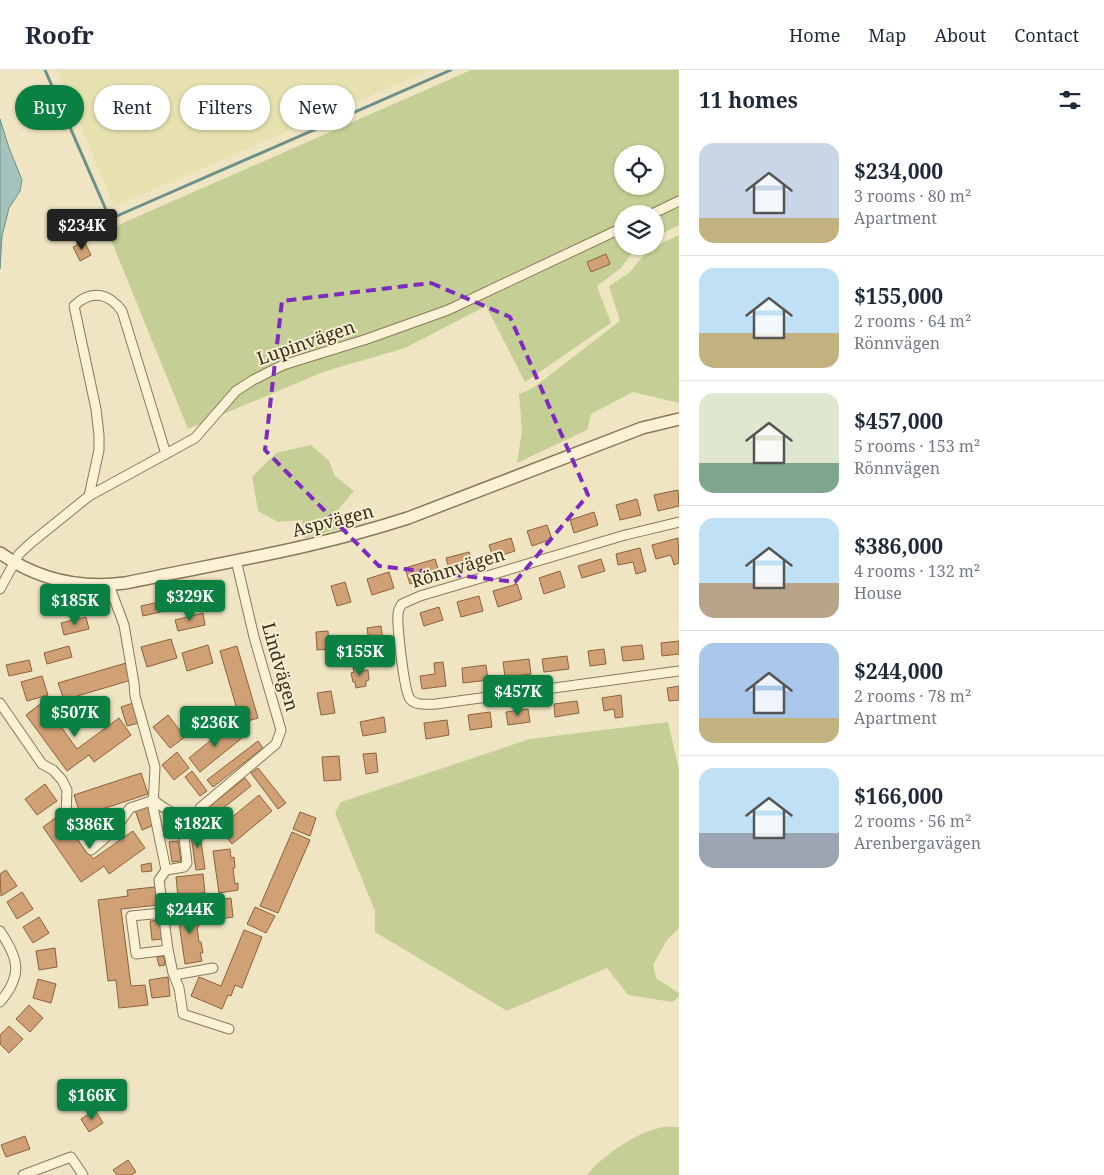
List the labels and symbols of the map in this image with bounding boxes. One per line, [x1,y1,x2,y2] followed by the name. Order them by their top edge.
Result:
[47,208,117,251] pin: $234K
[253,314,358,370] street label: Lupinvägen
[289,498,376,542] street label: Aspvägen
[408,541,508,593] street label: Rönnvägen
[155,580,225,622] pin: $329K
[40,584,110,626] pin: $185K
[257,620,305,714] street label: Lindvägen
[325,634,395,677] pin: $155K
[483,674,553,717] pin: $457K
[40,696,110,738] pin: $507K
[180,706,250,748] pin: $236K
[163,806,233,849] pin: $182K
[55,808,125,850] pin: $386K
[155,892,225,935] pin: $244K
[57,1078,127,1121] pin: $166K

